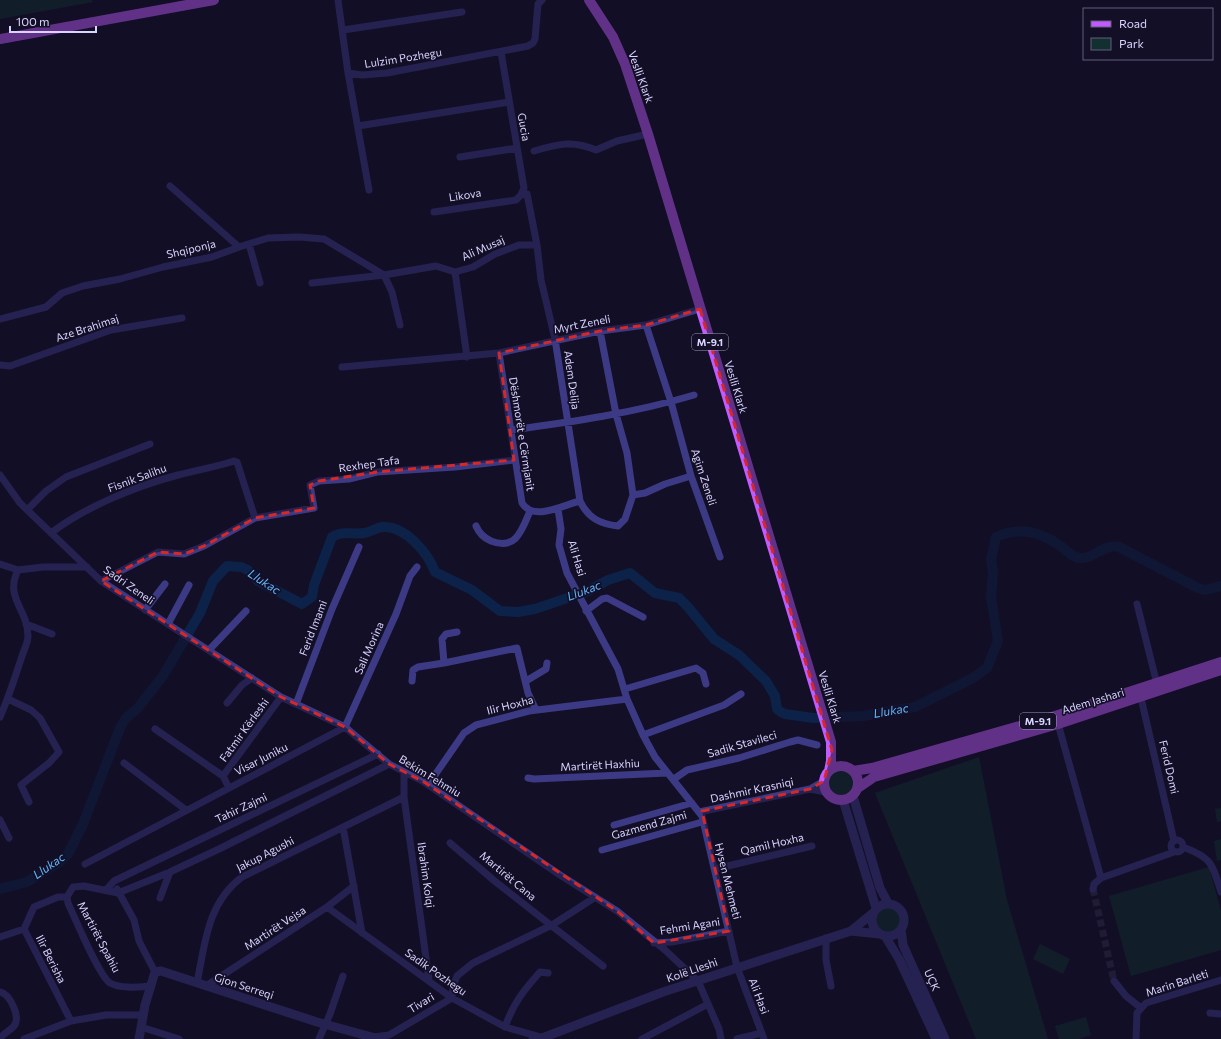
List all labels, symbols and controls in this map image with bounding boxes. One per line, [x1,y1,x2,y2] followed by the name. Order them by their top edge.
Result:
[10,8,96,34] scale bar
[1083,8,1213,60] legend
[16,14,50,28] text: 100 m
[1119,16,1147,30] text: Road
[1119,36,1145,50] text: Park
[363,45,443,70] street label: Lulzim Pozhegu
[626,49,657,105] street label: Veslli Klark
[516,112,533,142] street label: Gucia
[448,186,482,203] street label: Likova
[459,232,506,263] street label: Ali Musaj
[165,237,217,260] street label: Shqiponja
[54,311,120,344] street label: Aze Brahimaj
[552,312,612,335] street label: Myrt Zeneli
[692,334,728,350] road number: M-9.1
[562,350,583,410] street label: Adem Delija
[722,359,751,415] street label: Veslli Klark
[507,376,538,492] street label: Dëshmorët e Cërmjanit
[689,447,720,507] street label: Agim Zeneli
[338,453,400,474] street label: Rexhep Tafa
[106,461,168,494] street label: Fisnik Salihu
[566,538,589,578] street label: Ali Hasi
[101,562,157,607] street label: Sadri Zeneli
[246,566,283,597] water label: Llukac
[565,577,603,603] water label: Llukac
[296,598,329,657] street label: Ferid Imami
[351,619,386,676] street label: Sali Morina
[816,669,845,725] street label: Veslli Klark
[1060,685,1126,717] street label: Adem Jashari
[485,692,535,717] street label: Ilir Hoxha
[216,695,271,764] street label: Fatmir Kërleshi
[872,700,909,720] water label: Llukac
[1020,713,1056,729] road number: M-9.1
[706,727,778,760] street label: Sadik Stavileci
[1157,739,1182,795] street label: Ferid Domi
[232,740,290,778] street label: Visar Juniku
[397,752,464,799] street label: Bekim Fehmiu
[560,756,640,773] street label: Martirët Haxhiu
[709,774,795,805] street label: Dashmir Krasniqi
[213,790,269,825] street label: Tahir Zajmi
[610,808,688,841] street label: Gazmend Zajmi
[739,830,805,857] street label: Qamil Hoxha
[234,833,297,875] street label: Jakup Agushi
[415,841,438,909] street label: Ibrahim Kolqi
[713,841,744,921] street label: Hysen Mehmeti
[477,848,539,903] street label: Martirët Cana
[30,849,67,881] water label: Llukac
[75,899,124,974] street label: Martirët Spahiu
[242,903,308,952] street label: Martirët Vejsa
[659,914,721,937] street label: Fehmi Agani
[34,932,69,985] street label: Ilir Berisha
[403,946,470,998] street label: Sadik Pozhegu
[665,955,719,984] street label: Kolë Lleshi
[1144,966,1210,999] street label: Marin Barleti
[922,967,943,993] street label: UÇK
[213,970,276,1001] street label: Gjon Serreqi
[747,976,772,1016] street label: Ali Hasi
[405,990,436,1015] street label: Tivari

